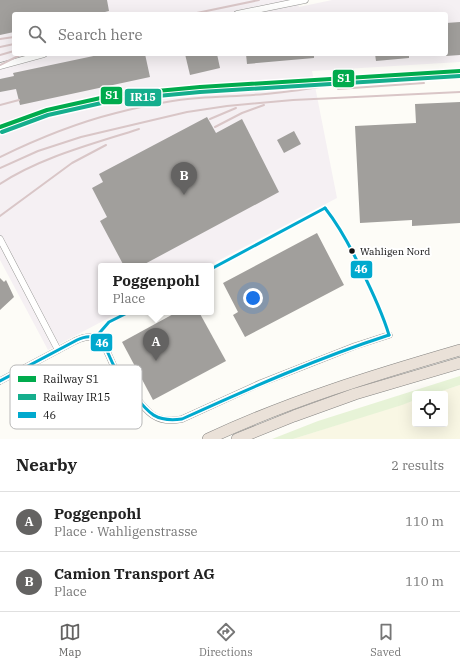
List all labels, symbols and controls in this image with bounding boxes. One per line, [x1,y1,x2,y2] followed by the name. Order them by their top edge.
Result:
[12,12,448,56] search box
[26,23,48,45] icon: search
[58,25,143,44] text: Search here
[332,69,355,88] line badge: S1
[337,71,351,85] text: S1
[100,86,123,105] line badge: S1
[105,88,119,102] text: S1
[124,88,162,107] line badge: IR15
[130,90,156,104] text: IR15
[171,162,197,195] pin: B
[360,245,430,258] place label: Wahligen Nord
[347,246,357,256] marker: Wahligen Nord
[350,260,373,279] line badge: 46
[354,262,368,276] text: 46
[98,263,214,315] popup
[112,271,200,290] text: Poggenpohl
[243,288,263,308] your location
[112,290,145,307] text: Place
[143,328,169,361] pin: A
[90,333,113,352] line badge: 46
[95,336,109,350] text: 46
[10,365,142,429] legend
[43,372,99,386] text: Railway S1
[43,390,110,404] text: Railway IR15
[412,391,448,427] map controls
[412,391,448,427] button: locate
[43,408,56,422] text: 46
[16,454,77,476] text: Nearby
[391,457,444,474] text: 2 results
[54,504,141,523] text: Poggenpohl
[24,513,34,530] text: A
[405,513,444,530] text: 110 m
[54,523,197,540] text: Place · Wahligenstrasse
[54,564,215,583] text: Camion Transport AG
[24,573,34,590] text: B
[405,573,444,590] text: 110 m
[54,583,87,600] text: Place
[59,621,81,659] tab: Map
[199,621,253,659] tab: Directions
[370,621,401,659] tab: Saved

